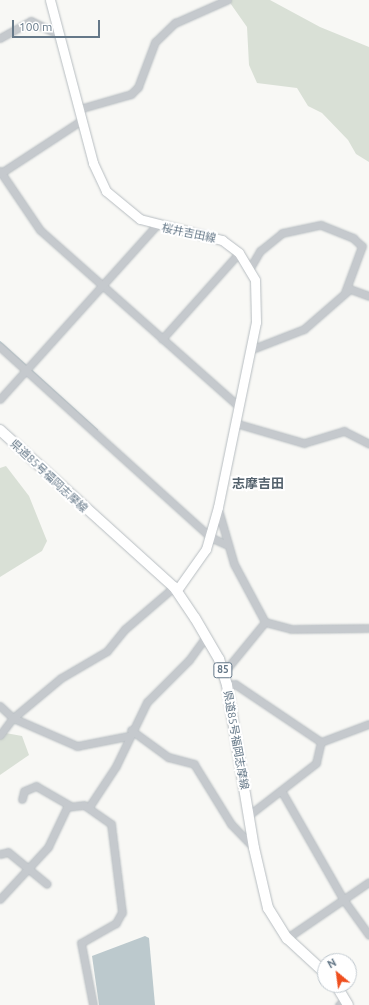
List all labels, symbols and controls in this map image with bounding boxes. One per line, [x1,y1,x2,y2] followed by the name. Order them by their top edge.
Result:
[14,12,102,38] scale bar
[19,20,52,33] text: 100 m
[161,221,217,245] street label: 桜井吉田線
[8,437,90,515] street label: 県道85号福岡志摩線
[232,475,284,491] district label: 志摩吉田
[213,662,233,678] road number: 85
[221,689,251,791] street label: 県道85号福岡志摩線
[317,953,357,993] north arrow
[325,956,338,971] text: N

